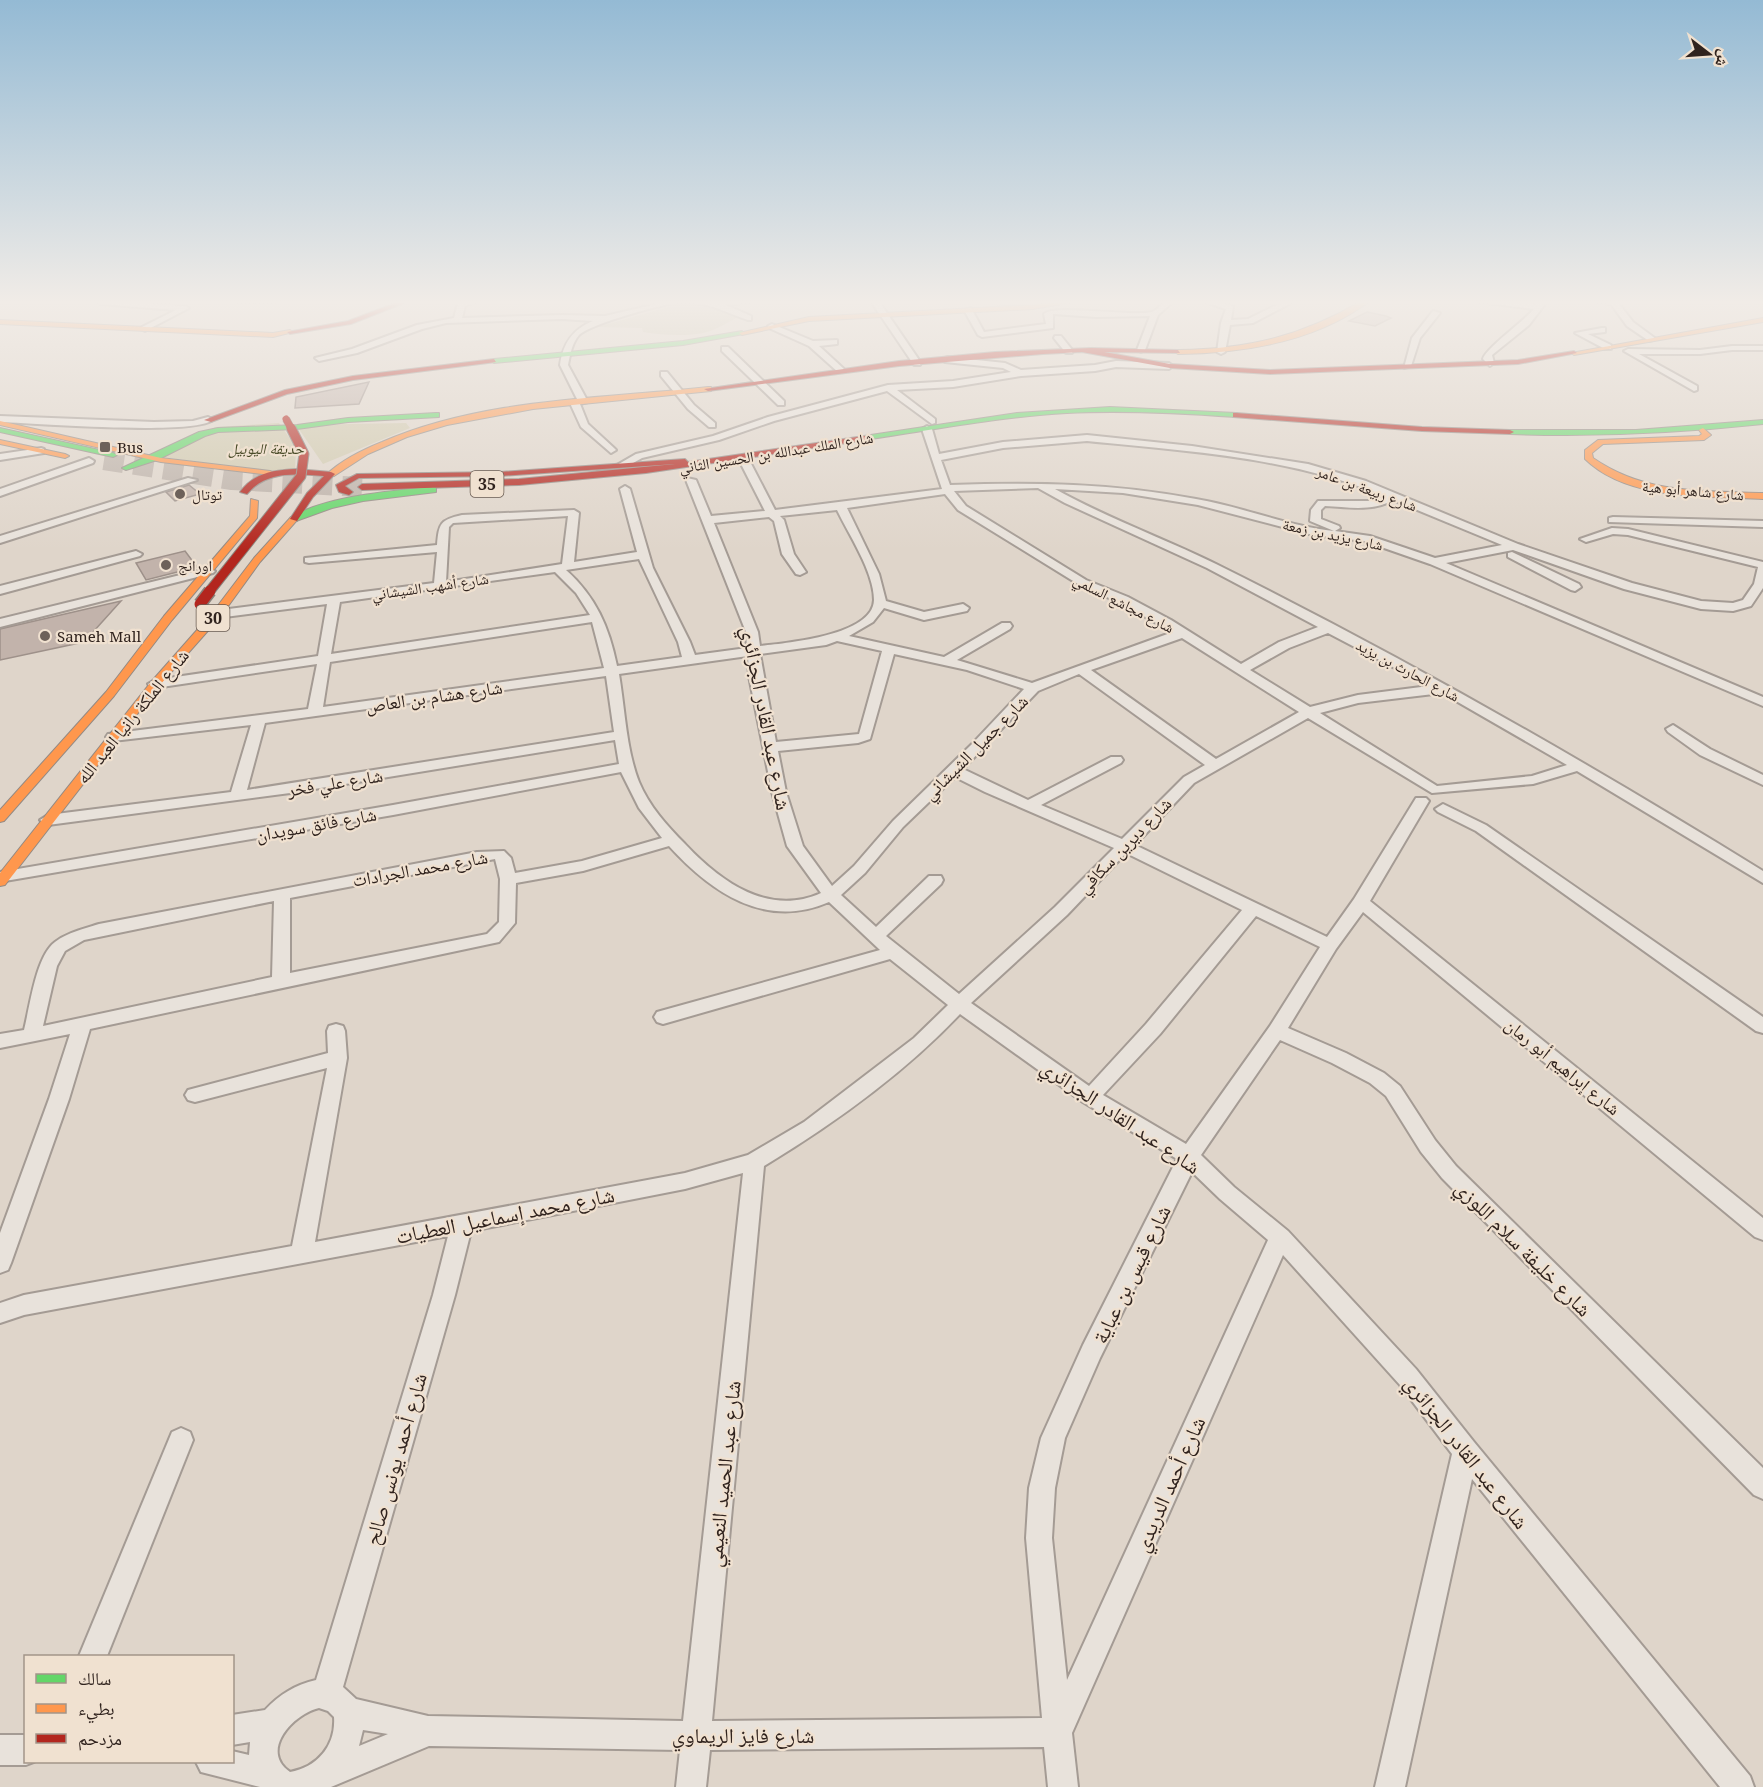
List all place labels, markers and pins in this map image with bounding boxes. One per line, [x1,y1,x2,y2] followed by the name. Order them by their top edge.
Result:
[117,437,143,457] place label: Bus
[98,440,112,454] marker: Bus
[192,484,223,505] place label: توتال
[173,487,187,501] marker: توتال
[178,555,212,576] place label: اورانج
[159,558,173,572] marker: اورانج
[57,626,141,646] place label: Sameh Mall
[38,629,52,643] marker: Sameh Mall

